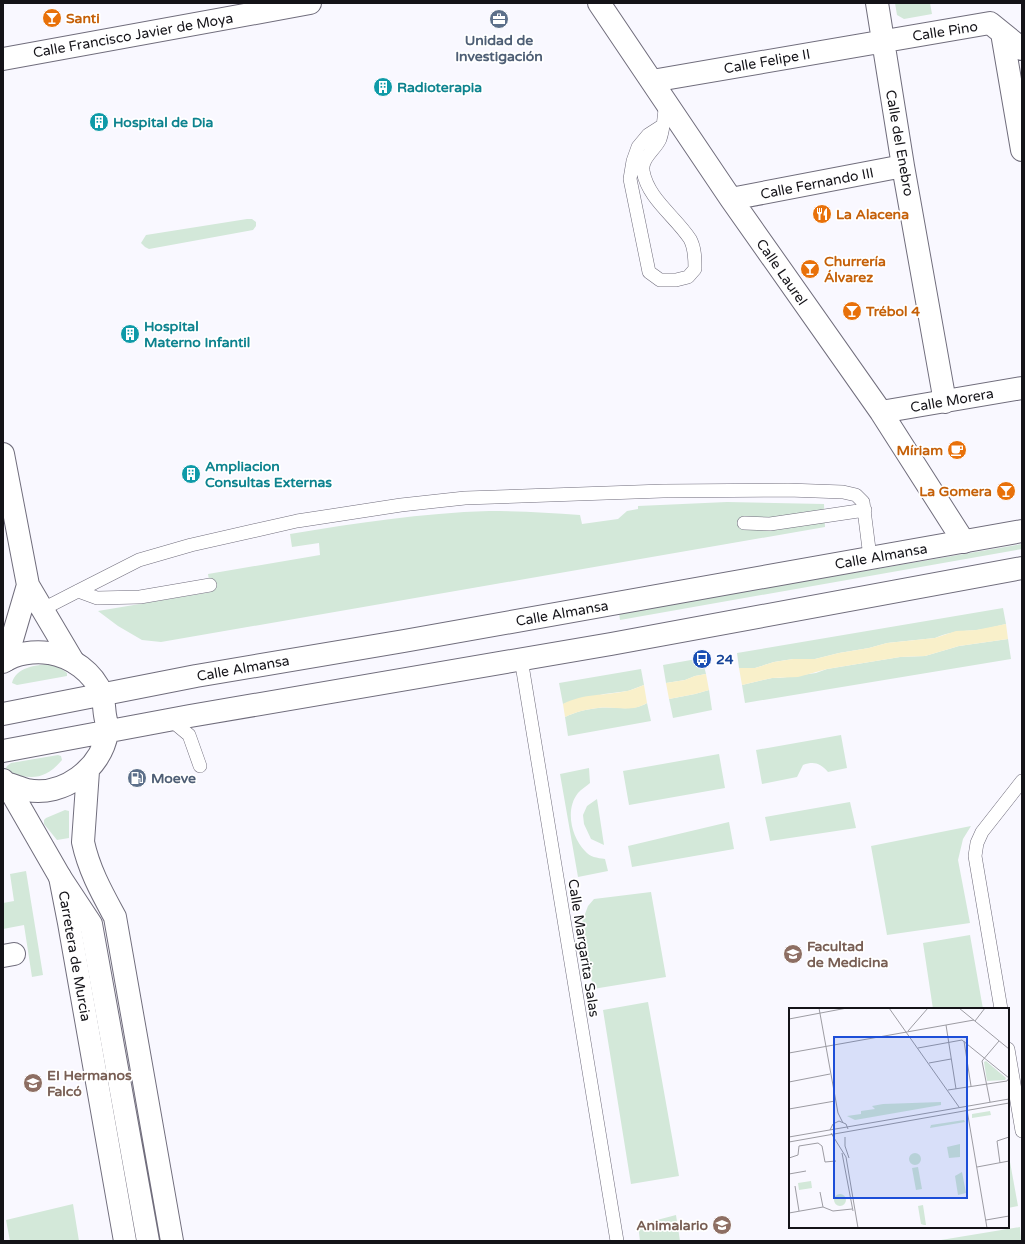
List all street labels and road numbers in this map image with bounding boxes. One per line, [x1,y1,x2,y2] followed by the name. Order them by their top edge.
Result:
[32,10,234,61] street label: Calle Francisco Javier de Moya
[911,18,979,45] street label: Calle Pino
[723,46,812,77] street label: Calle Felipe II
[882,89,917,198] street label: Calle del Enebro
[759,164,875,203] street label: Calle Fernando III
[753,236,811,309] street label: Calle Laurel
[909,385,995,416] street label: Calle Morera
[833,540,929,573] street label: Calle Almansa
[514,597,610,630] street label: Calle Almansa
[195,652,291,685] street label: Calle Almansa
[564,878,603,1019] street label: Calle Margarita Salas
[55,889,94,1023] street label: Carretera de Murcia

